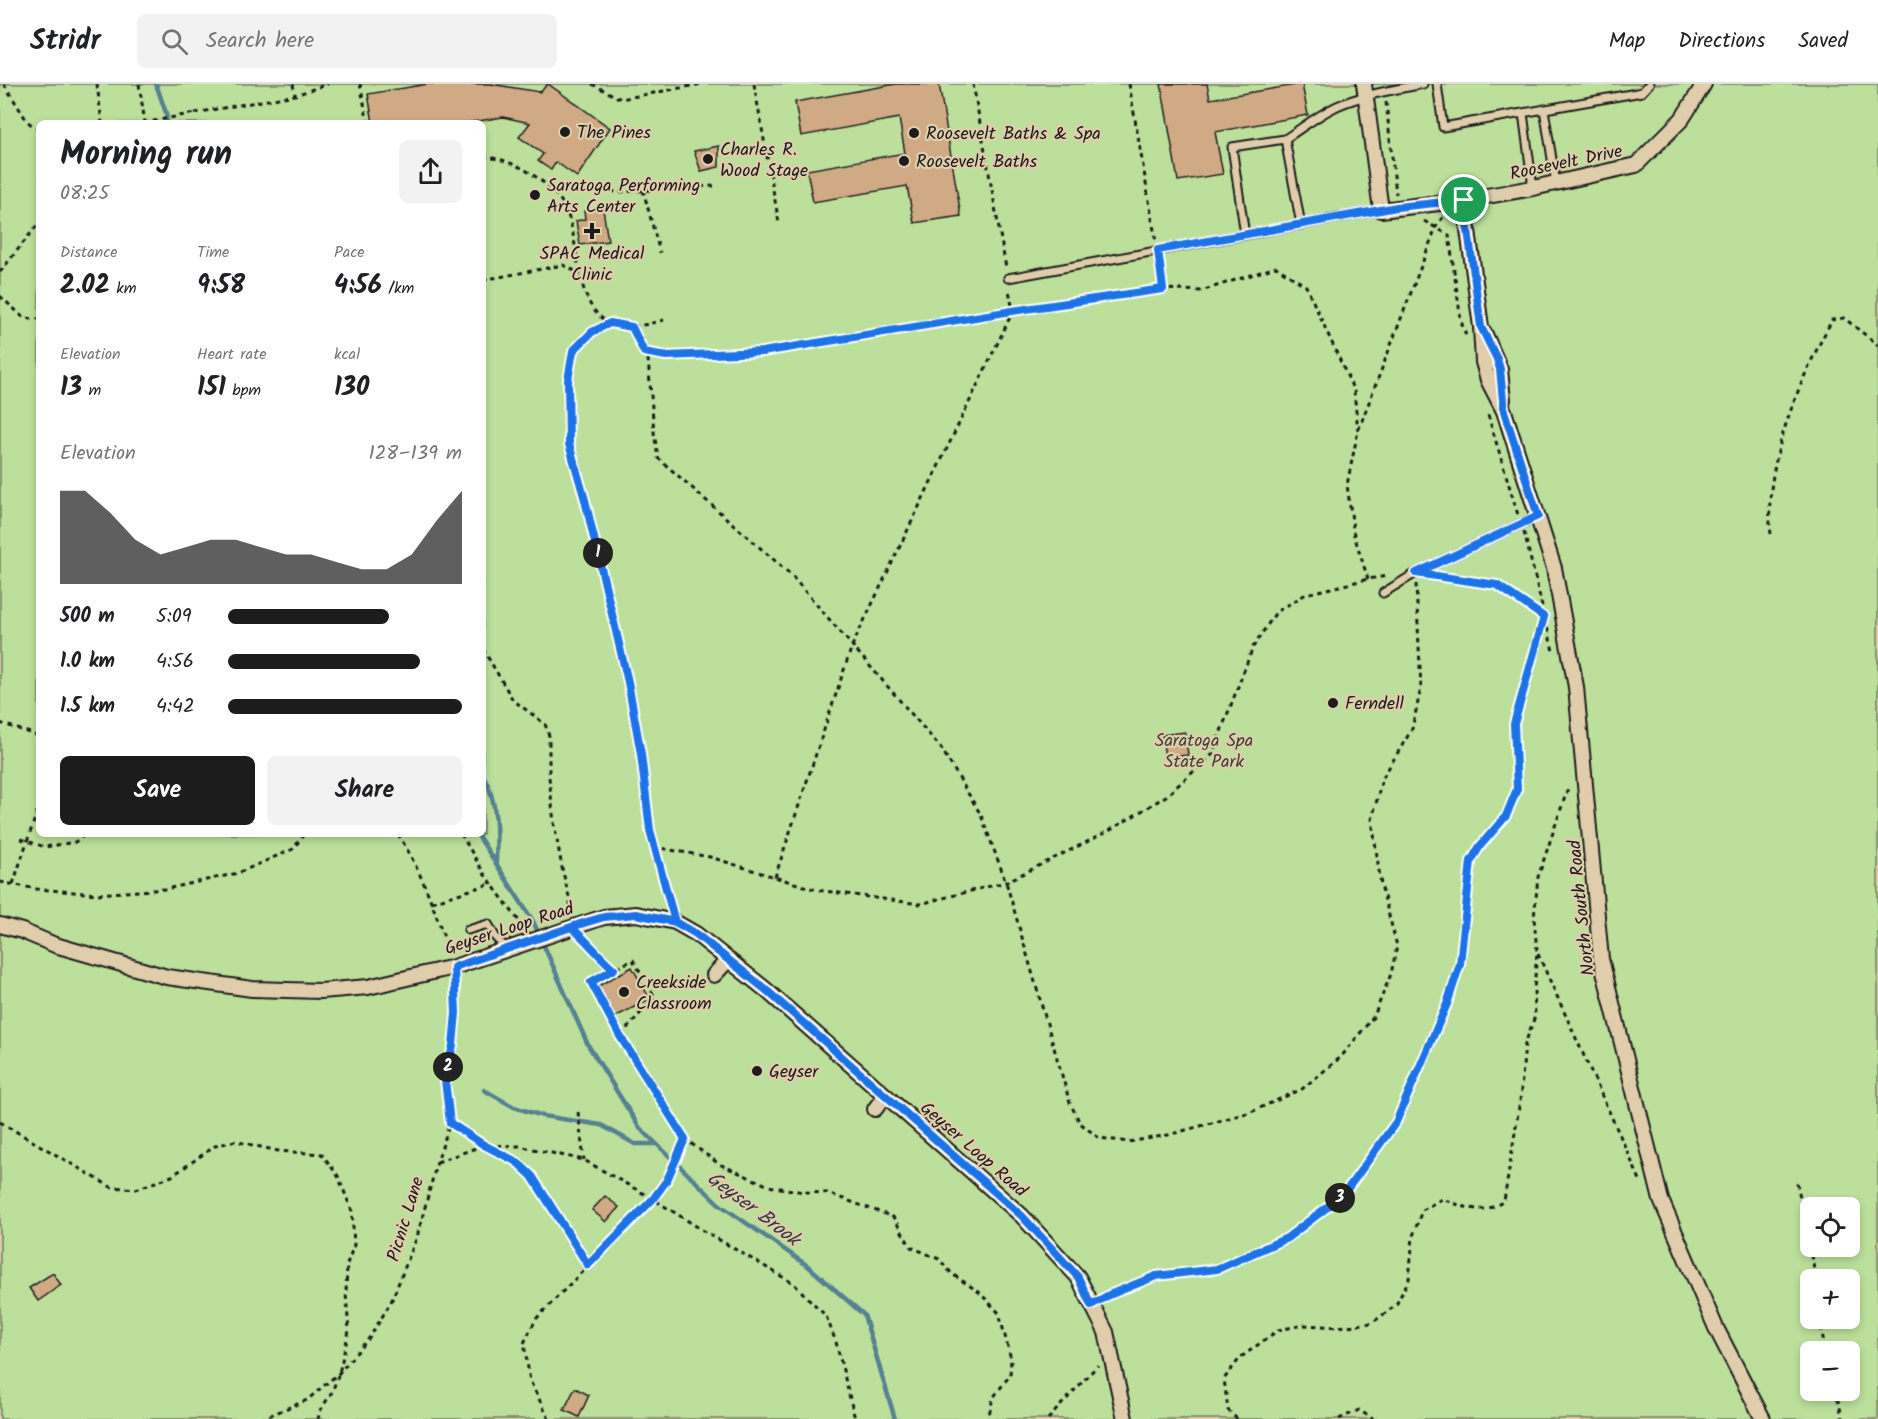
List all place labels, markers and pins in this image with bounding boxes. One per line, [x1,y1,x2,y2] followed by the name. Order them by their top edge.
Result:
[577,119,651,148] place label: The Pines
[926,120,1101,149] place label: Roosevelt Baths & Spa
[558,125,572,139] marker: The Pines
[907,126,921,140] marker: Roosevelt Baths & Spa
[720,136,808,186] place label: Charles R. Wood Stage
[916,148,1037,177] place label: Roosevelt Baths
[701,152,715,166] marker: Charles R. Wood Stage
[897,154,911,168] marker: Roosevelt Baths
[547,172,700,222] place label: Saratoga Performing Arts Center
[1438,174,1489,225] pin
[528,188,542,202] marker: Saratoga Performing Arts Center
[583,222,601,240] marker: SPAC Medical Clinic
[540,240,645,290] place label: SPAC Medical Clinic
[583,538,613,568] pin: 1
[1345,690,1405,719] place label: Ferndell
[1326,696,1340,710] marker: Ferndell
[636,969,712,1019] place label: Creekside Classroom
[617,985,631,999] marker: Creekside Classroom
[433,1052,463,1082] pin: 2
[769,1058,819,1087] place label: Geyser
[750,1064,764,1078] marker: Geyser
[1325,1183,1355,1213] pin: 3

